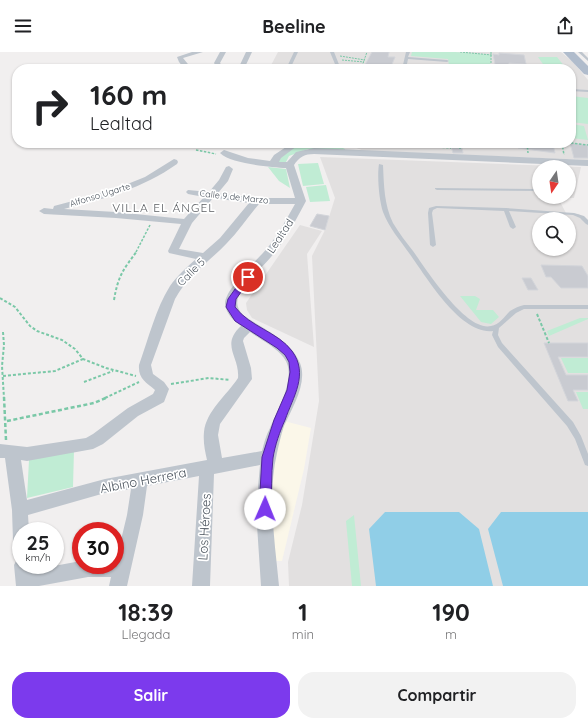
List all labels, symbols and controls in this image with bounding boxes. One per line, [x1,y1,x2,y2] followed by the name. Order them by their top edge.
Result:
[12,15,34,37] icon: menu
[262,15,326,38] text: Beeline
[554,15,576,37] icon: share
[90,77,167,112] text: 160 m
[24,80,76,132] icon: right
[90,112,153,135] text: Lealtad
[532,160,576,204] north arrow
[532,160,576,256] map controls
[68,180,131,209] street label: Alfonso Ugarte
[199,187,269,206] street label: Calle 9 de Marzo
[112,200,216,215] district label: VILLA EL ÁNGEL
[532,212,576,256] button: search
[264,216,296,256] street label: Lealtad
[174,255,208,289] street label: Calle 5
[231,260,265,294] pin
[237,266,259,288] icon: arrive
[99,464,187,496] street label: Albino Herrera
[244,488,286,530] position arrow
[194,493,214,561] street label: Los Héroes
[72,522,124,574] speed limit sign: 30
[27,530,49,555] text: 25
[25,551,51,564] text: km/h
[118,597,174,627] text: 18:39
[298,597,308,627] text: 1
[432,597,470,627] text: 190
[122,626,170,642] text: Llegada
[292,626,314,642] text: min
[445,626,457,642] text: m
[12,672,290,718] button: Salir
[298,672,576,718] button: Compartir

